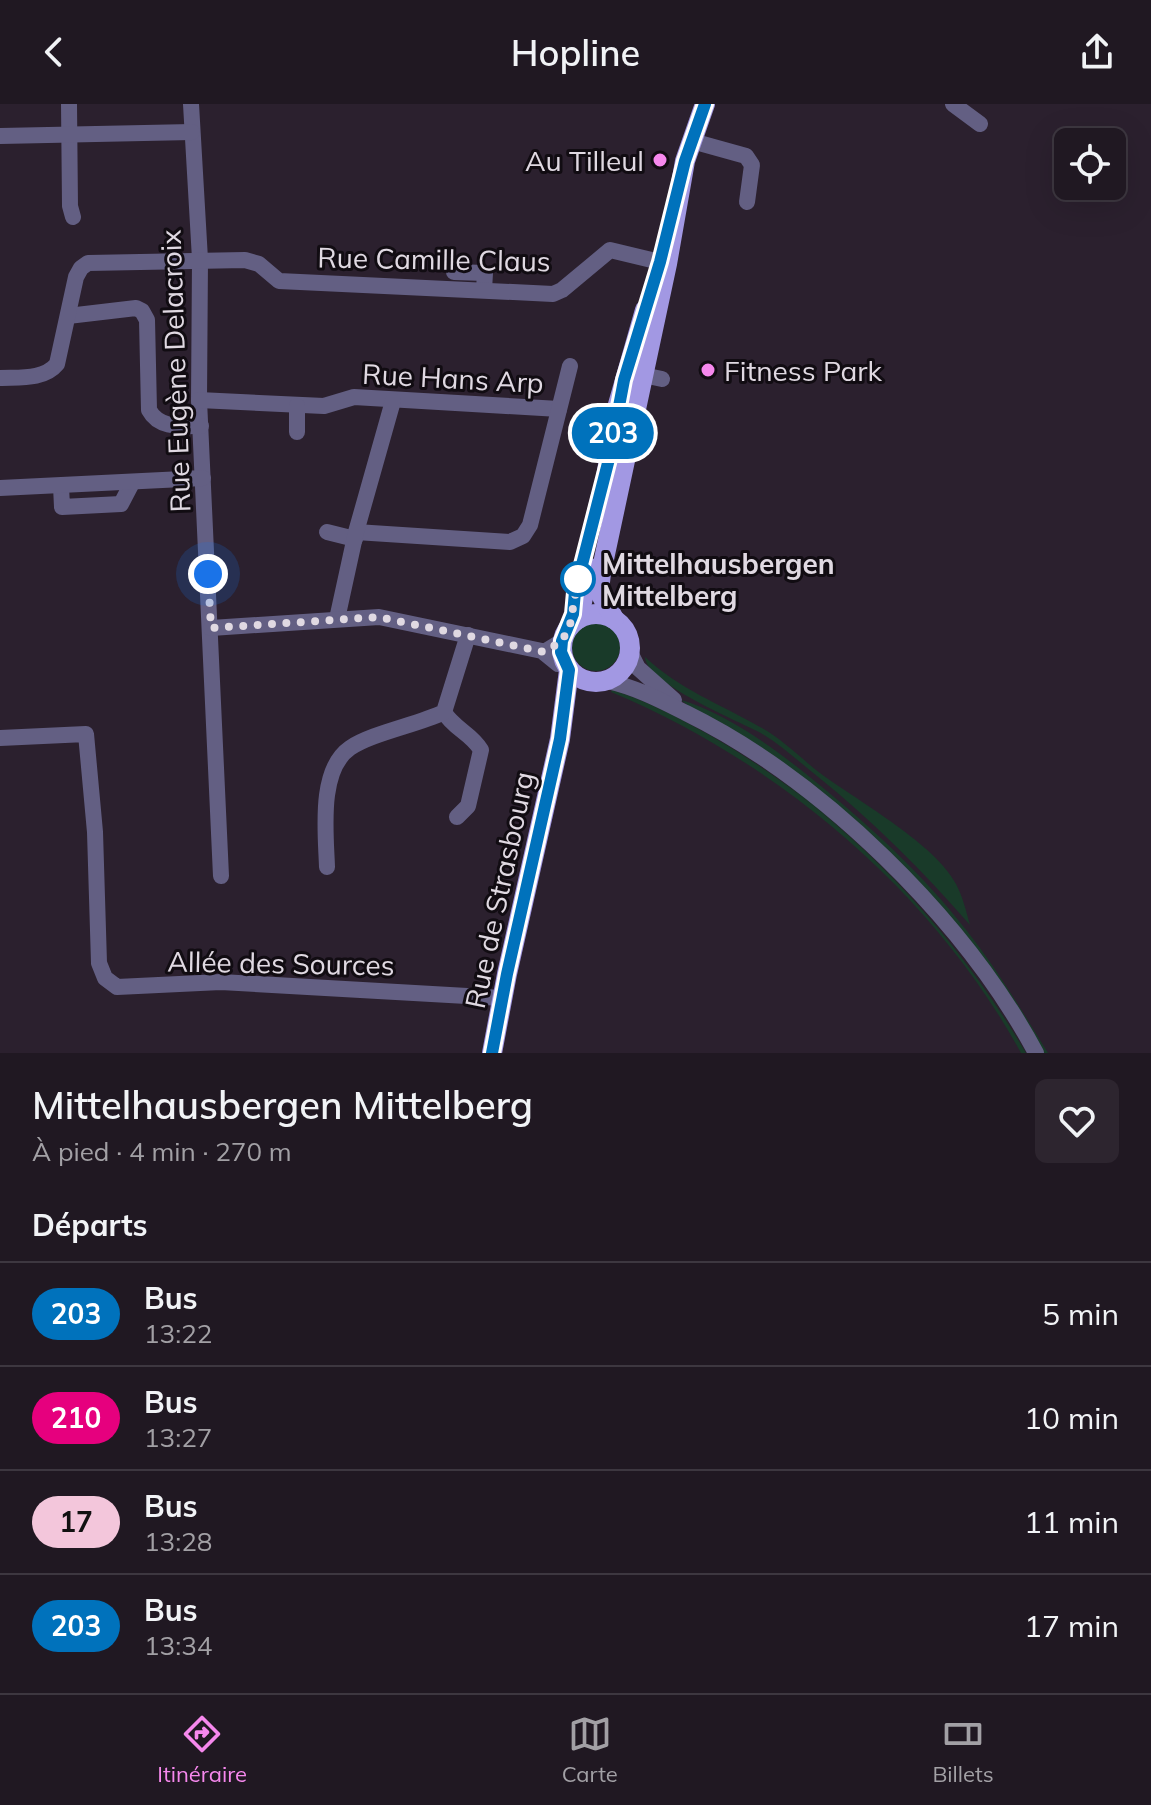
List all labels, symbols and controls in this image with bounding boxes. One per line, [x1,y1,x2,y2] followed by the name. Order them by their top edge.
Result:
[32,30,76,74] icon: back
[511,30,640,75] text: Hopline
[1075,30,1119,74] icon: share
[1054,128,1126,200] map controls
[1054,128,1126,200] button: locate
[525,143,644,178] place label: Au Tilleul
[651,151,669,169] marker: Au Tilleul
[153,229,197,513] street label: Rue Eugène Delacroix
[317,239,551,279] street label: Rue Camille Claus
[724,353,882,388] place label: Fitness Park
[361,356,545,400] street label: Rue Hans Arp
[699,361,717,379] marker: Fitness Park
[567,407,659,459] line badge: 203
[588,415,638,450] text: 203
[602,546,835,613] place label: Mittelhausbergen Mittelberg
[188,554,228,594] your location
[561,562,595,596] marker: Mittelhausbergen Mittelberg
[457,768,541,1012] street label: Rue de Strasbourg
[167,944,395,982] street label: Allée des Sources
[1035,1079,1119,1163] button: heart
[32,1081,533,1129] text: Mittelhausbergen Mittelberg
[32,1135,292,1168] text: À pied · 4 min · 270 m
[32,1206,148,1244] text: Départs
[144,1279,198,1317] text: Bus
[1042,1295,1119,1333] text: 5 min
[51,1296,101,1331] text: 203
[144,1317,212,1350] text: 13:22
[144,1383,198,1421] text: Bus
[1024,1399,1119,1437] text: 10 min
[51,1400,101,1435] text: 210
[144,1421,212,1454] text: 13:27
[144,1487,198,1525] text: Bus
[1024,1503,1119,1541] text: 11 min
[59,1504,93,1539] text: 17
[144,1525,212,1558] text: 13:28
[144,1591,198,1629] text: Bus
[1024,1607,1119,1645] text: 17 min
[51,1608,101,1643] text: 203
[144,1629,212,1662] text: 13:34
[157,1712,247,1788] tab: Itinéraire
[562,1712,618,1788] tab: Carte
[932,1712,994,1788] tab: Billets

